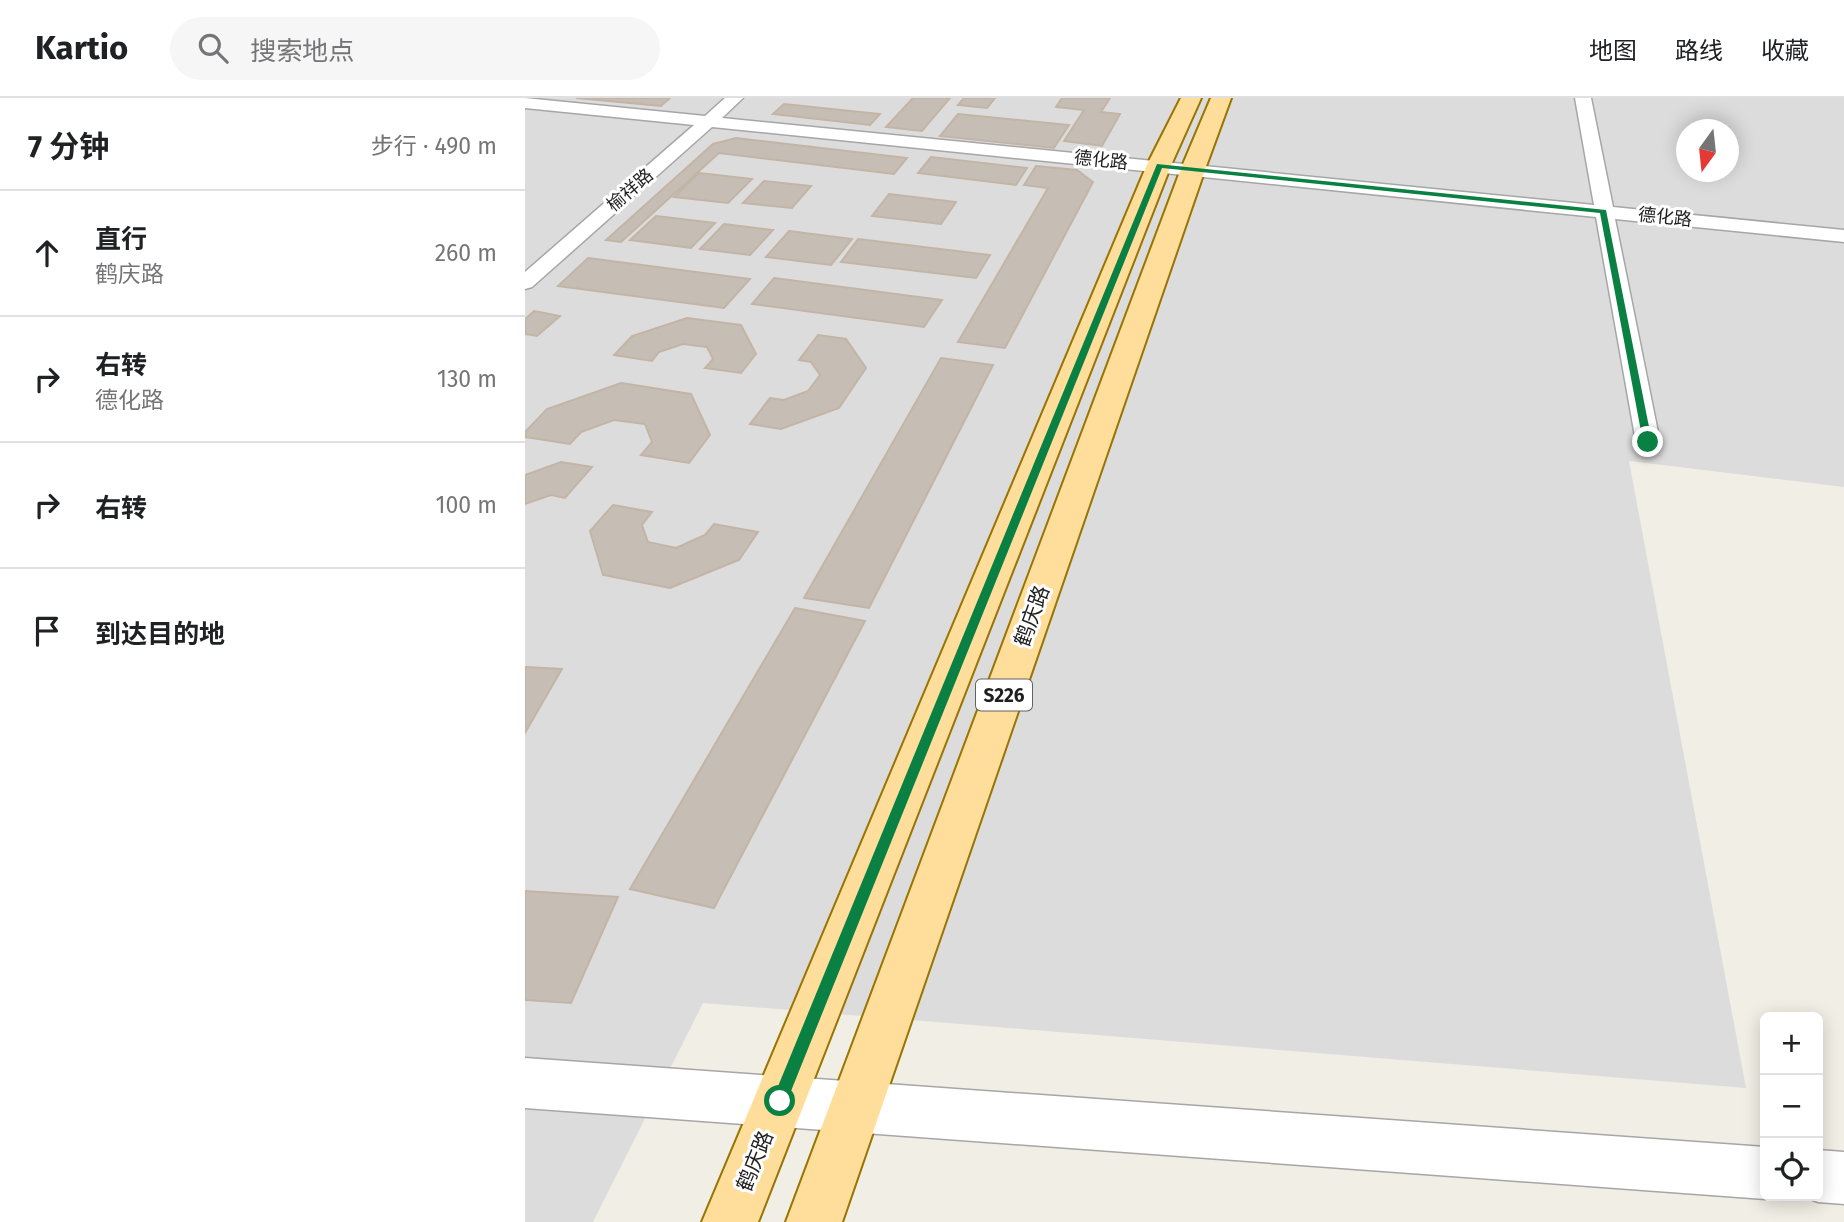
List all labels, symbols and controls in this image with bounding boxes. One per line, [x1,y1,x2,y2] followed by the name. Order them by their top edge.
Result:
[170,17,660,80] search box
[35,28,128,68] text: Kartio
[194,29,232,67] icon: search
[250,36,354,67] text: 搜索地点
[1589,37,1637,65] text: 地图
[1675,37,1723,65] text: 路线
[1761,37,1809,65] text: 收藏
[1676,119,1739,182] north arrow
[28,129,109,165] text: 7 分钟
[371,132,497,160] text: 步行 · 490 m
[1073,146,1129,174] street label: 德化路
[602,164,658,216] street label: 榆祥路
[1637,203,1693,231] street label: 德化路
[95,224,147,255] text: 直行
[28,234,66,272] icon: ahead
[435,239,497,267] text: 260 m
[95,260,164,288] text: 鹤庆路
[95,350,147,381] text: 右转
[28,360,66,398] icon: right
[437,365,497,393] text: 130 m
[95,386,164,414] text: 德化路
[1632,426,1663,457] route end
[28,486,66,524] icon: right
[436,491,497,519] text: 100 m
[95,493,147,524] text: 右转
[1009,582,1055,650] street label: 鹤庆路
[28,612,66,650] icon: arrive
[95,619,225,650] text: 到达目的地
[976,680,1032,710] road number: S226
[1760,1012,1823,1201] map controls
[1760,1012,1823,1075] button: +
[1760,1075,1823,1138] button: −
[764,1085,795,1116] route start
[731,1127,779,1195] street label: 鹤庆路
[1760,1138,1823,1201] button: locate

